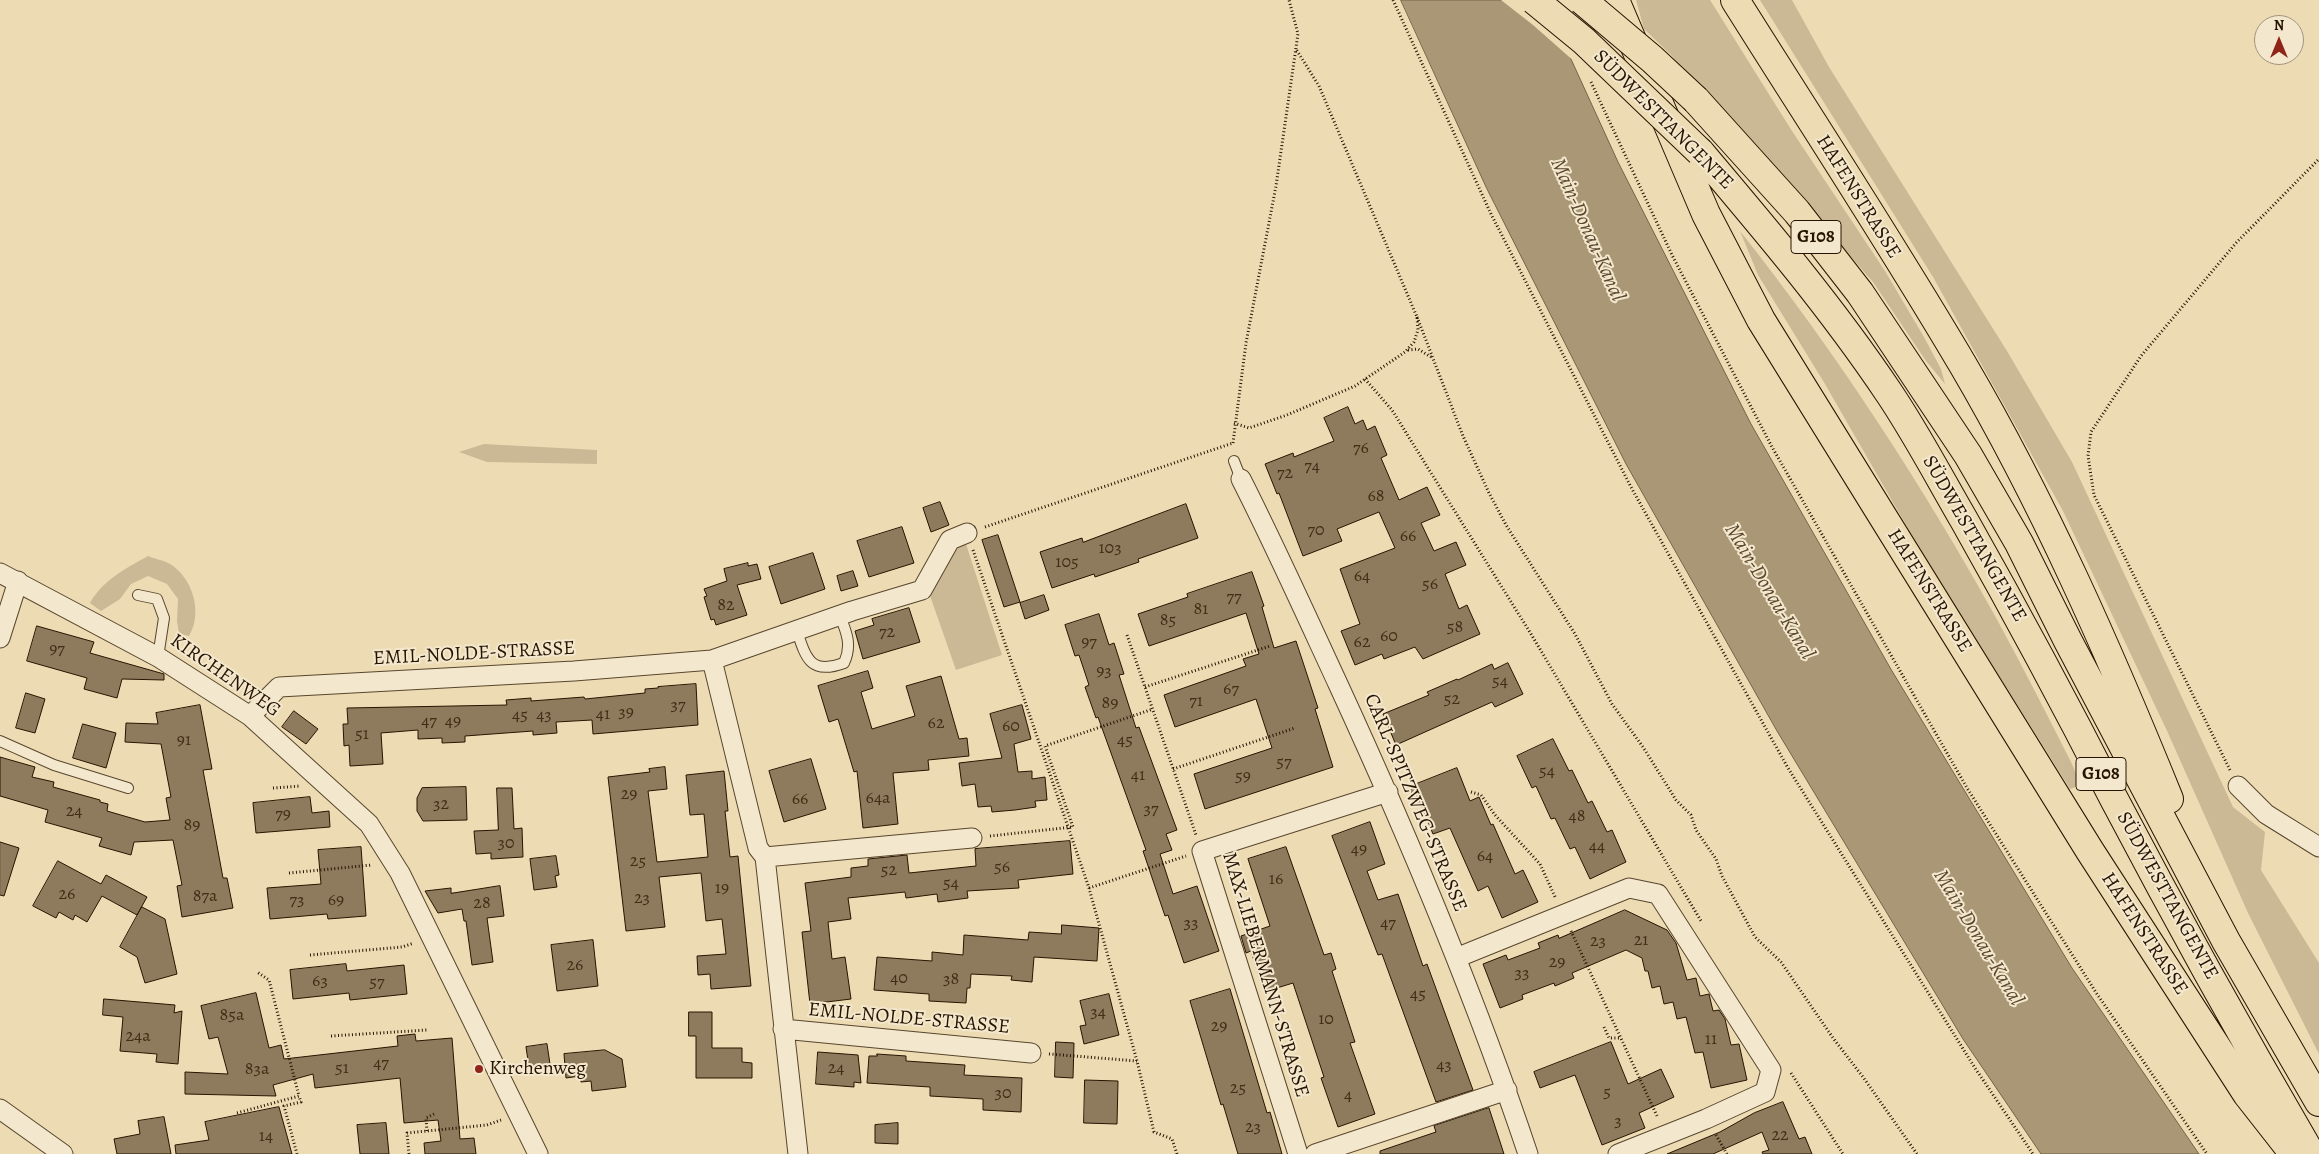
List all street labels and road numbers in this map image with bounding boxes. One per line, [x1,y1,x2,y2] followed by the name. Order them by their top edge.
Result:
[1588,45,1738,195] street label: SÜDWESTTANGENTE
[1810,131,1906,263] street label: HAFENSTRASSE
[1791,220,1841,253] road number: G108
[1917,451,2031,627] street label: SÜDWESTTANGENTE
[1881,525,1977,657] street label: HAFENSTRASSE
[165,629,285,723] street label: KIRCHENWEG
[372,637,576,671] street label: EMIL-NOLDE-STRASSE
[1358,690,1472,916] street label: CARL-SPITZWEG-STRASSE
[2076,758,2126,791] road number: G108
[2111,808,2223,984] street label: SÜDWESTTANGENTE
[1216,850,1314,1100] street label: MAX-LIEBERMANN-STRASSE
[2095,868,2193,1000] street label: HAFENSTRASSE
[807,998,1011,1040] street label: EMIL-NOLDE-STRASSE

